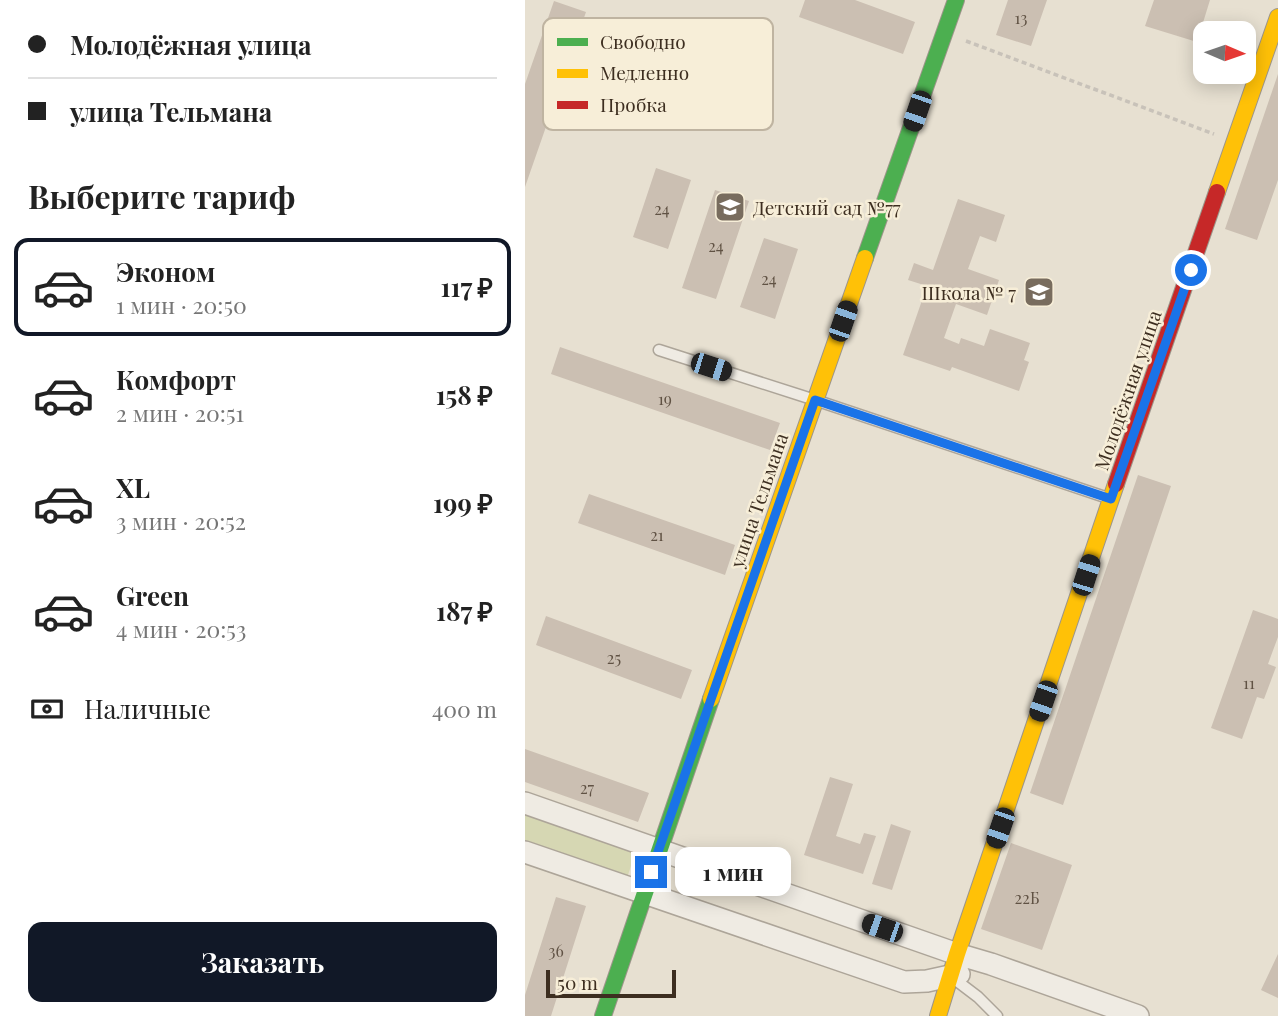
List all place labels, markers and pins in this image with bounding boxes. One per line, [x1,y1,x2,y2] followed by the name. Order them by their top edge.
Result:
[713,190,747,224] school or university icon: Детский сад №77
[753,194,901,220] place label: Детский сад №77
[1022,275,1056,309] school or university icon: Школа № 7
[922,279,1016,305] place label: Школа № 7

